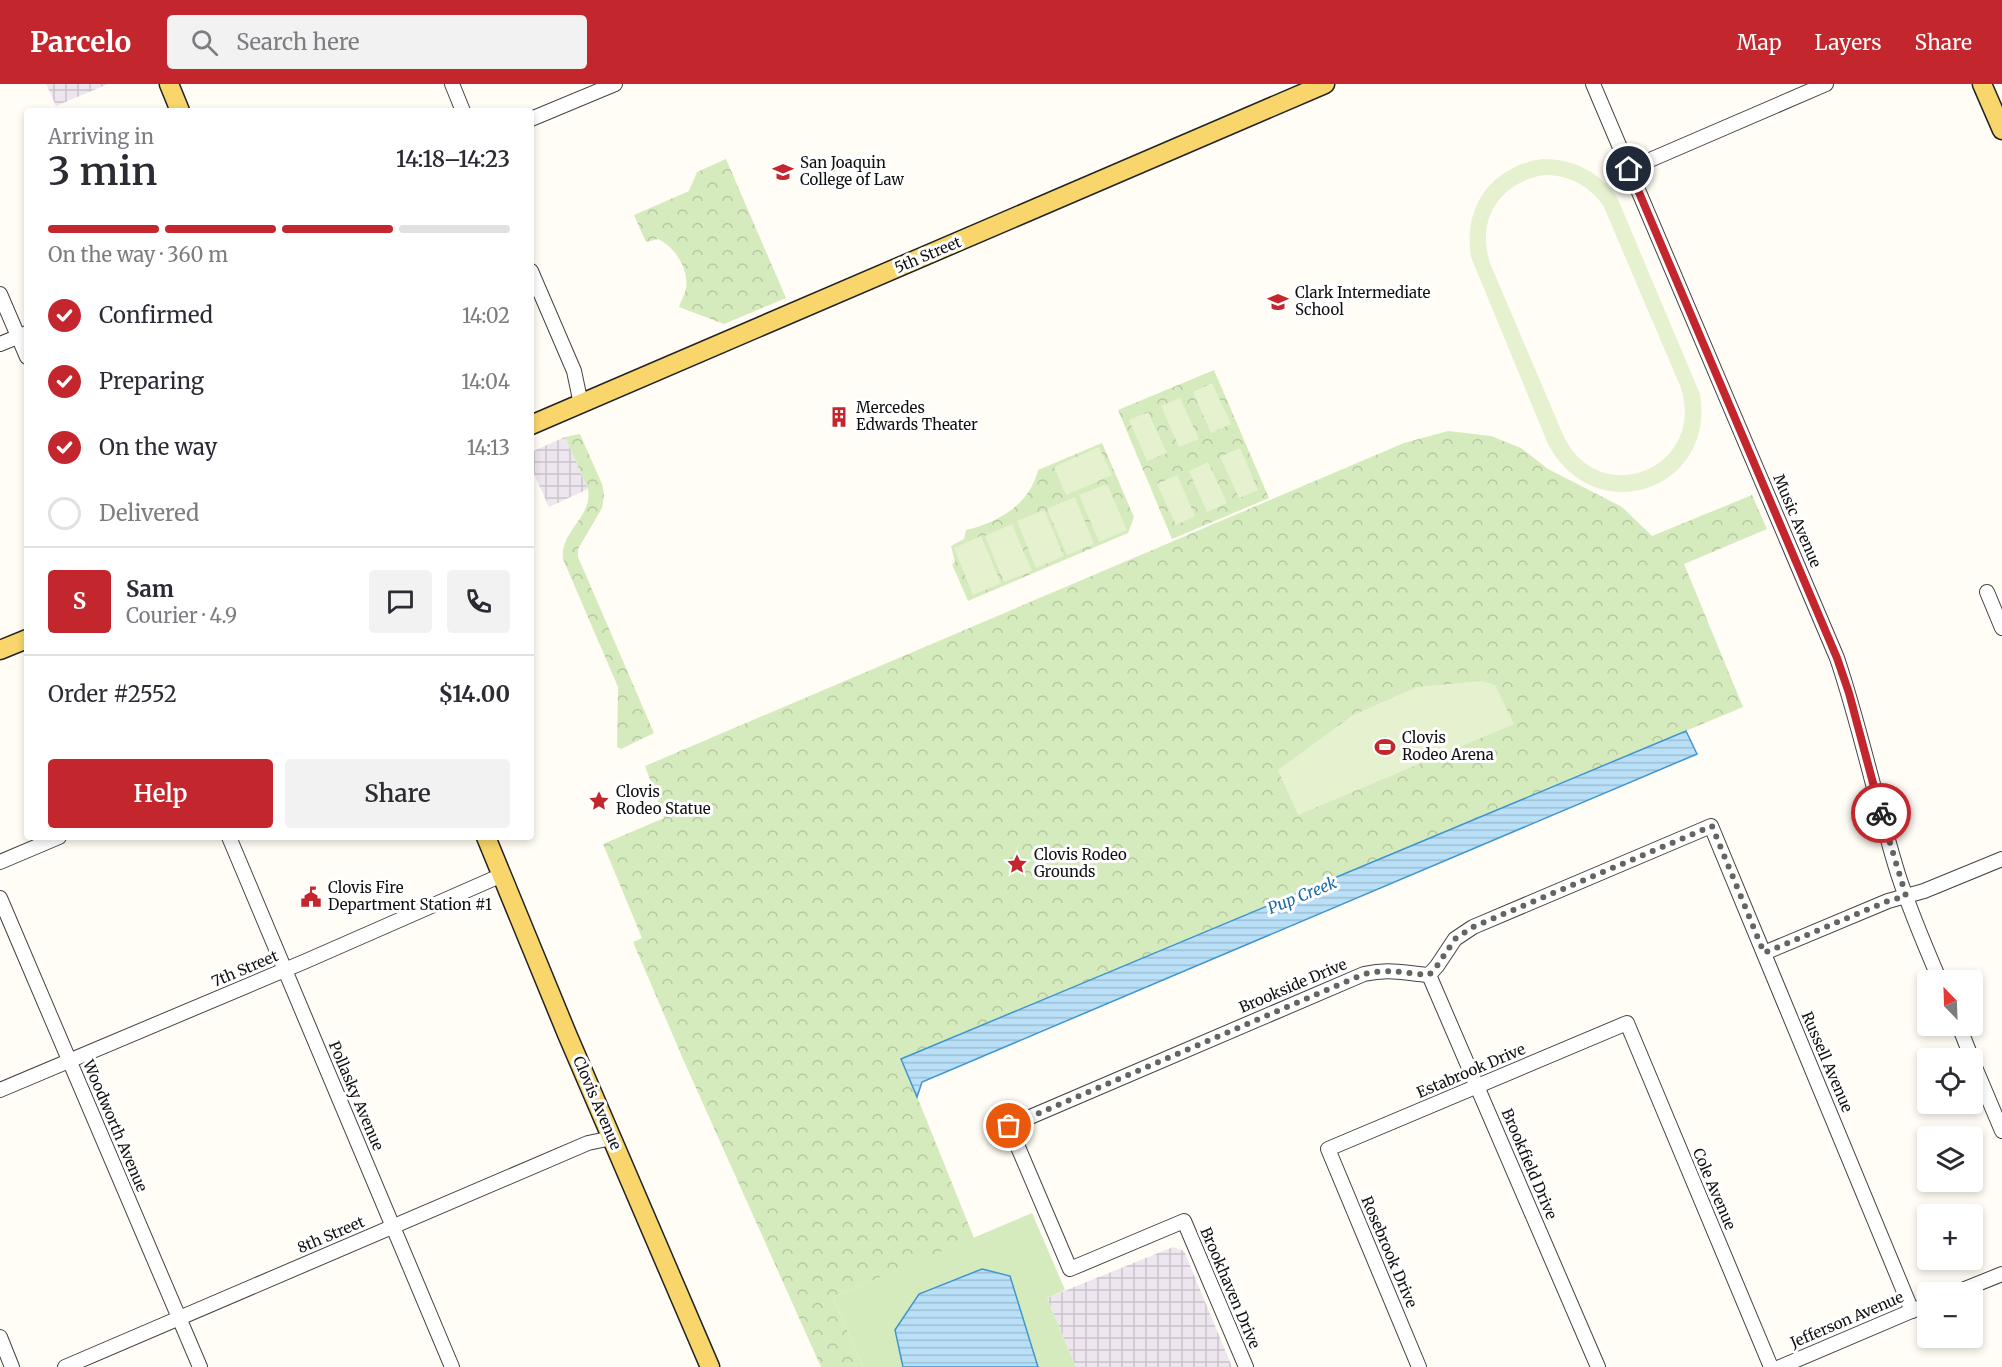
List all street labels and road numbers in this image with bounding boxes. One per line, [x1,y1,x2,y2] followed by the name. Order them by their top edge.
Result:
[892,232,964,277] street label: 5th Street
[1769,471,1826,571] street label: Music Avenue
[209,946,281,991] street label: 7th Street
[1236,954,1350,1017] street label: Brookside Drive
[1798,1009,1857,1115] street label: Russell Avenue
[325,1038,388,1154] street label: Pollasky Avenue
[1414,1039,1528,1102] street label: Estabrook Drive
[569,1053,626,1153] street label: Clovis Avenue
[79,1056,152,1195] street label: Woodworth Avenue
[1498,1106,1561,1222] street label: Brookfield Drive
[1689,1145,1740,1233] street label: Cole Avenue
[1357,1193,1422,1311] street label: Rosebrook Drive
[294,1212,367,1257] street label: 8th Street
[1196,1224,1265,1351] street label: Brookhaven Drive
[1786,1287,1906,1352] street label: Jefferson Avenue

